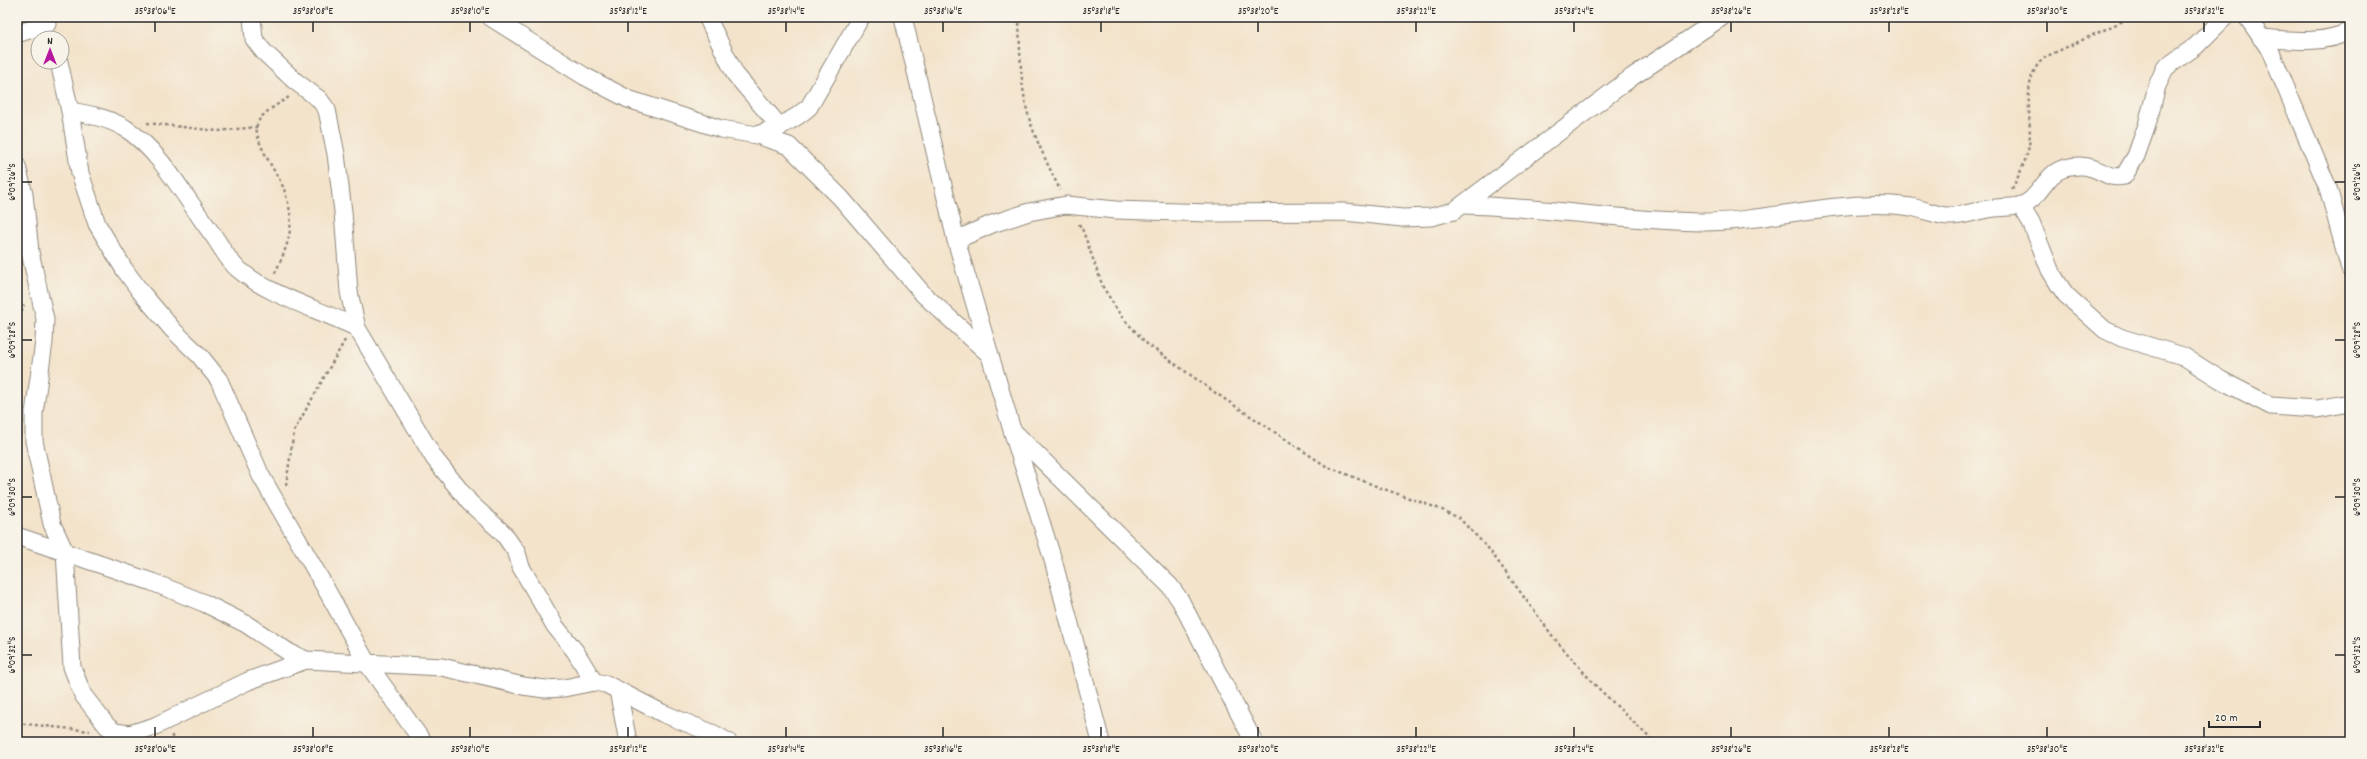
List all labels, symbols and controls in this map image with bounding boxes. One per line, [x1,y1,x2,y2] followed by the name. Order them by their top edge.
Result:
[134,5,176,19] text: 35°38'06"E
[293,5,334,19] text: 35°38'08"E
[451,5,490,19] text: 35°38'10"E
[609,5,647,19] text: 35°38'12"E
[767,5,805,19] text: 35°38'14"E
[924,5,962,19] text: 35°38'16"E
[1083,5,1120,19] text: 35°38'18"E
[1238,5,1279,19] text: 35°38'20"E
[1396,5,1436,19] text: 35°38'22"E
[1554,5,1594,19] text: 35°38'24"E
[1711,5,1751,19] text: 35°38'26"E
[1869,5,1909,19] text: 35°38'28"E
[2027,5,2068,19] text: 35°38'30"E
[2184,5,2224,19] text: 35°38'32"E
[30,30,70,70] north arrow
[47,34,53,50] text: N
[6,163,20,201] text: 6°09'26"S
[2351,163,2365,201] text: 6°09'26"S
[6,322,20,358] text: 6°09'28"S
[2351,322,2365,358] text: 6°09'28"S
[6,478,20,516] text: 6°09'30"S
[2351,478,2365,516] text: 6°09'30"S
[6,637,20,673] text: 6°09'32"S
[2351,637,2365,673] text: 6°09'32"S
[2209,703,2260,729] scale bar
[2215,710,2238,727] text: 20 m
[134,743,176,757] text: 35°38'06"E
[293,743,334,757] text: 35°38'08"E
[451,743,490,757] text: 35°38'10"E
[609,743,647,757] text: 35°38'12"E
[767,743,805,757] text: 35°38'14"E
[924,743,962,757] text: 35°38'16"E
[1083,743,1120,757] text: 35°38'18"E
[1238,743,1279,757] text: 35°38'20"E
[1396,743,1436,757] text: 35°38'22"E
[1554,743,1594,757] text: 35°38'24"E
[1711,743,1751,757] text: 35°38'26"E
[1869,743,1909,757] text: 35°38'28"E
[2027,743,2068,757] text: 35°38'30"E
[2184,743,2224,757] text: 35°38'32"E

